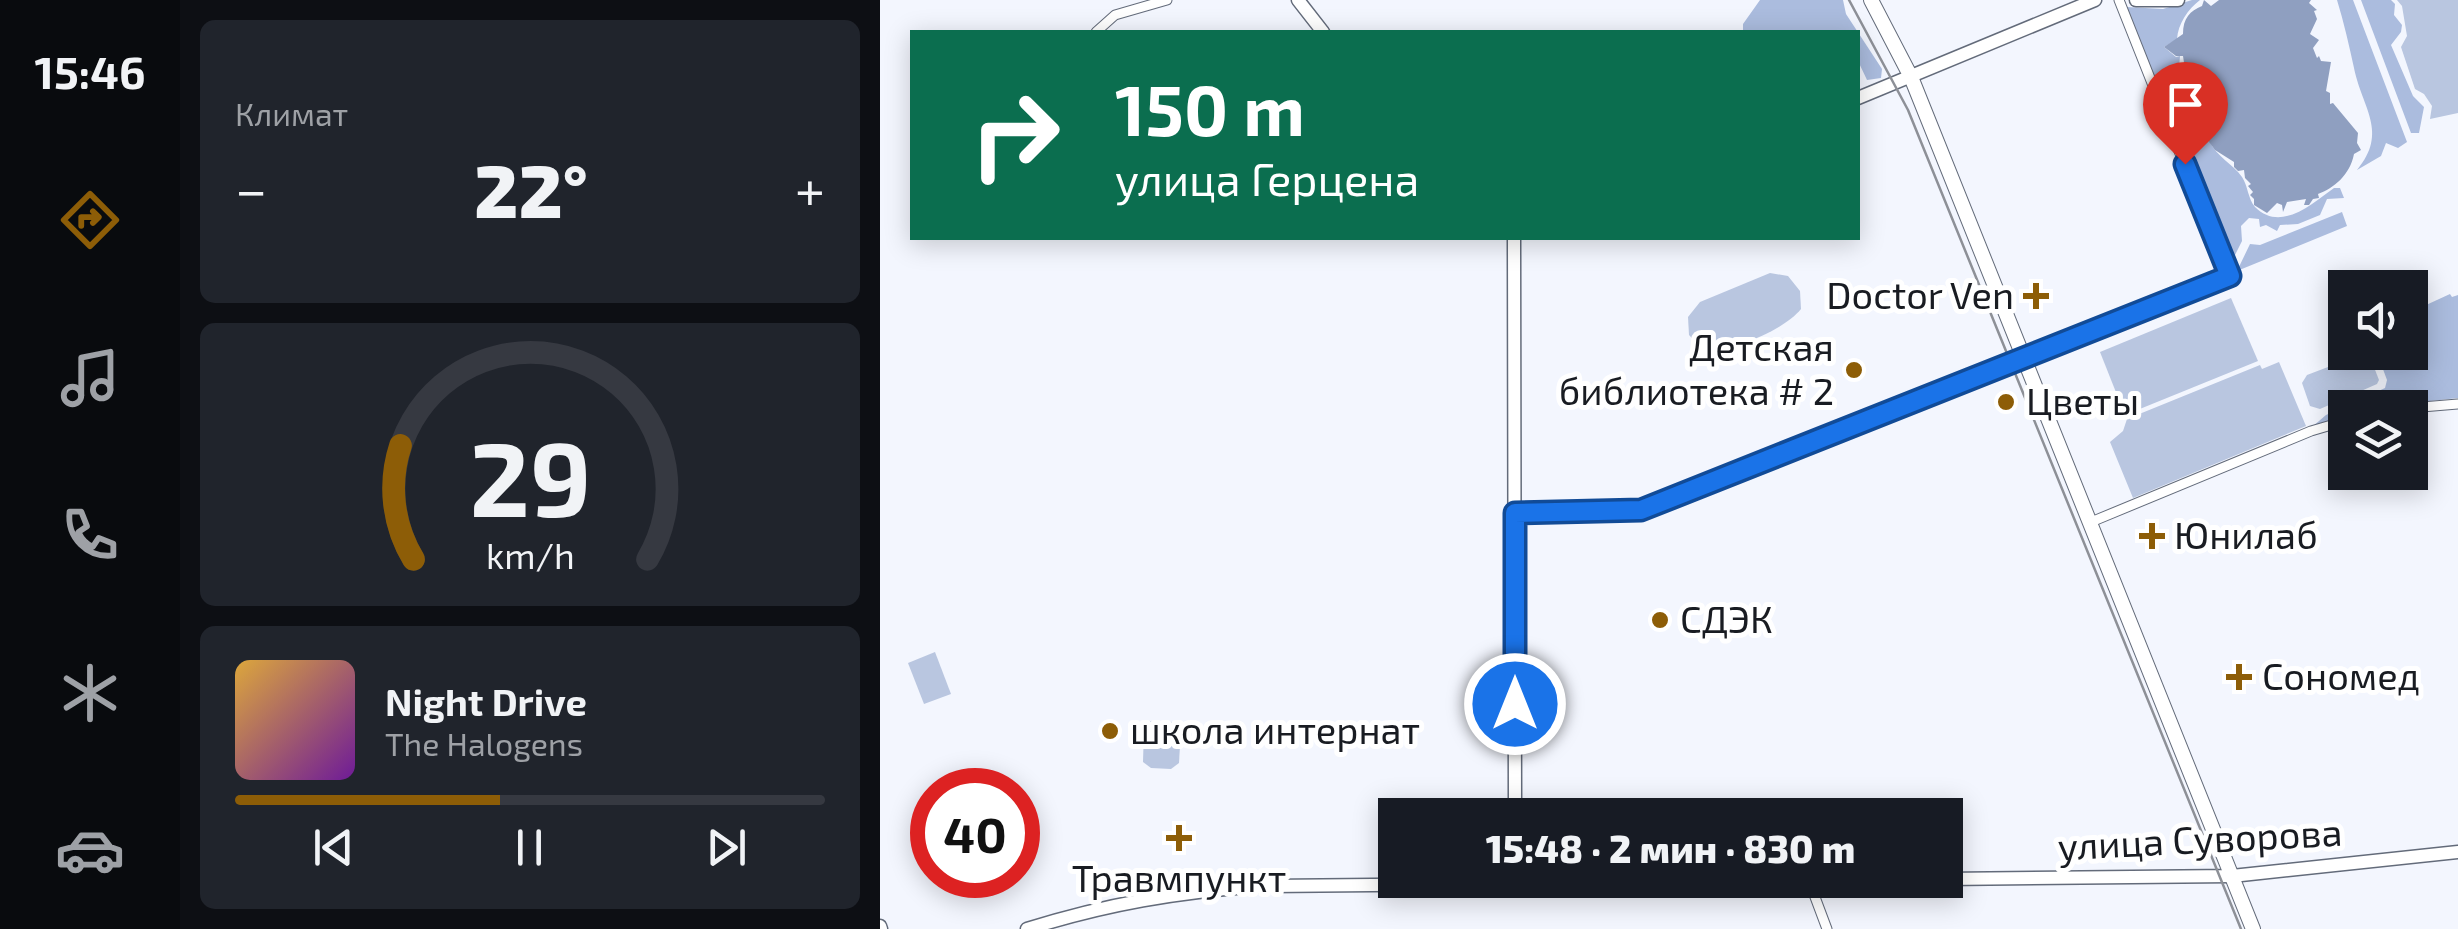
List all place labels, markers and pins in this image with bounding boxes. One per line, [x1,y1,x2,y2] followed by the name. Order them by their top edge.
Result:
[2143,62,2228,165] pin
[1826,271,2014,317] place label: Doctor Ven
[2023,283,2049,309] marker: Doctor Ven
[1558,323,1834,413] place label: Детская библиотека # 2
[1843,359,1865,381] marker: Детская библиотека # 2
[2026,377,2139,423] place label: Цветы
[1995,391,2017,413] marker: Цветы
[2174,511,2318,557] place label: Юнилаб
[2139,523,2165,549] marker: Юнилаб
[1680,595,1773,641] place label: СДЭК
[1649,609,1671,631] marker: СДЭК
[2262,652,2420,698] place label: Сономед
[2226,664,2252,690] marker: Сономед
[1130,706,1420,752] place label: школа интернат
[1099,720,1121,742] marker: школа интернат
[1166,825,1192,851] marker: Травмпункт
[1072,854,1286,900] place label: Травмпункт

